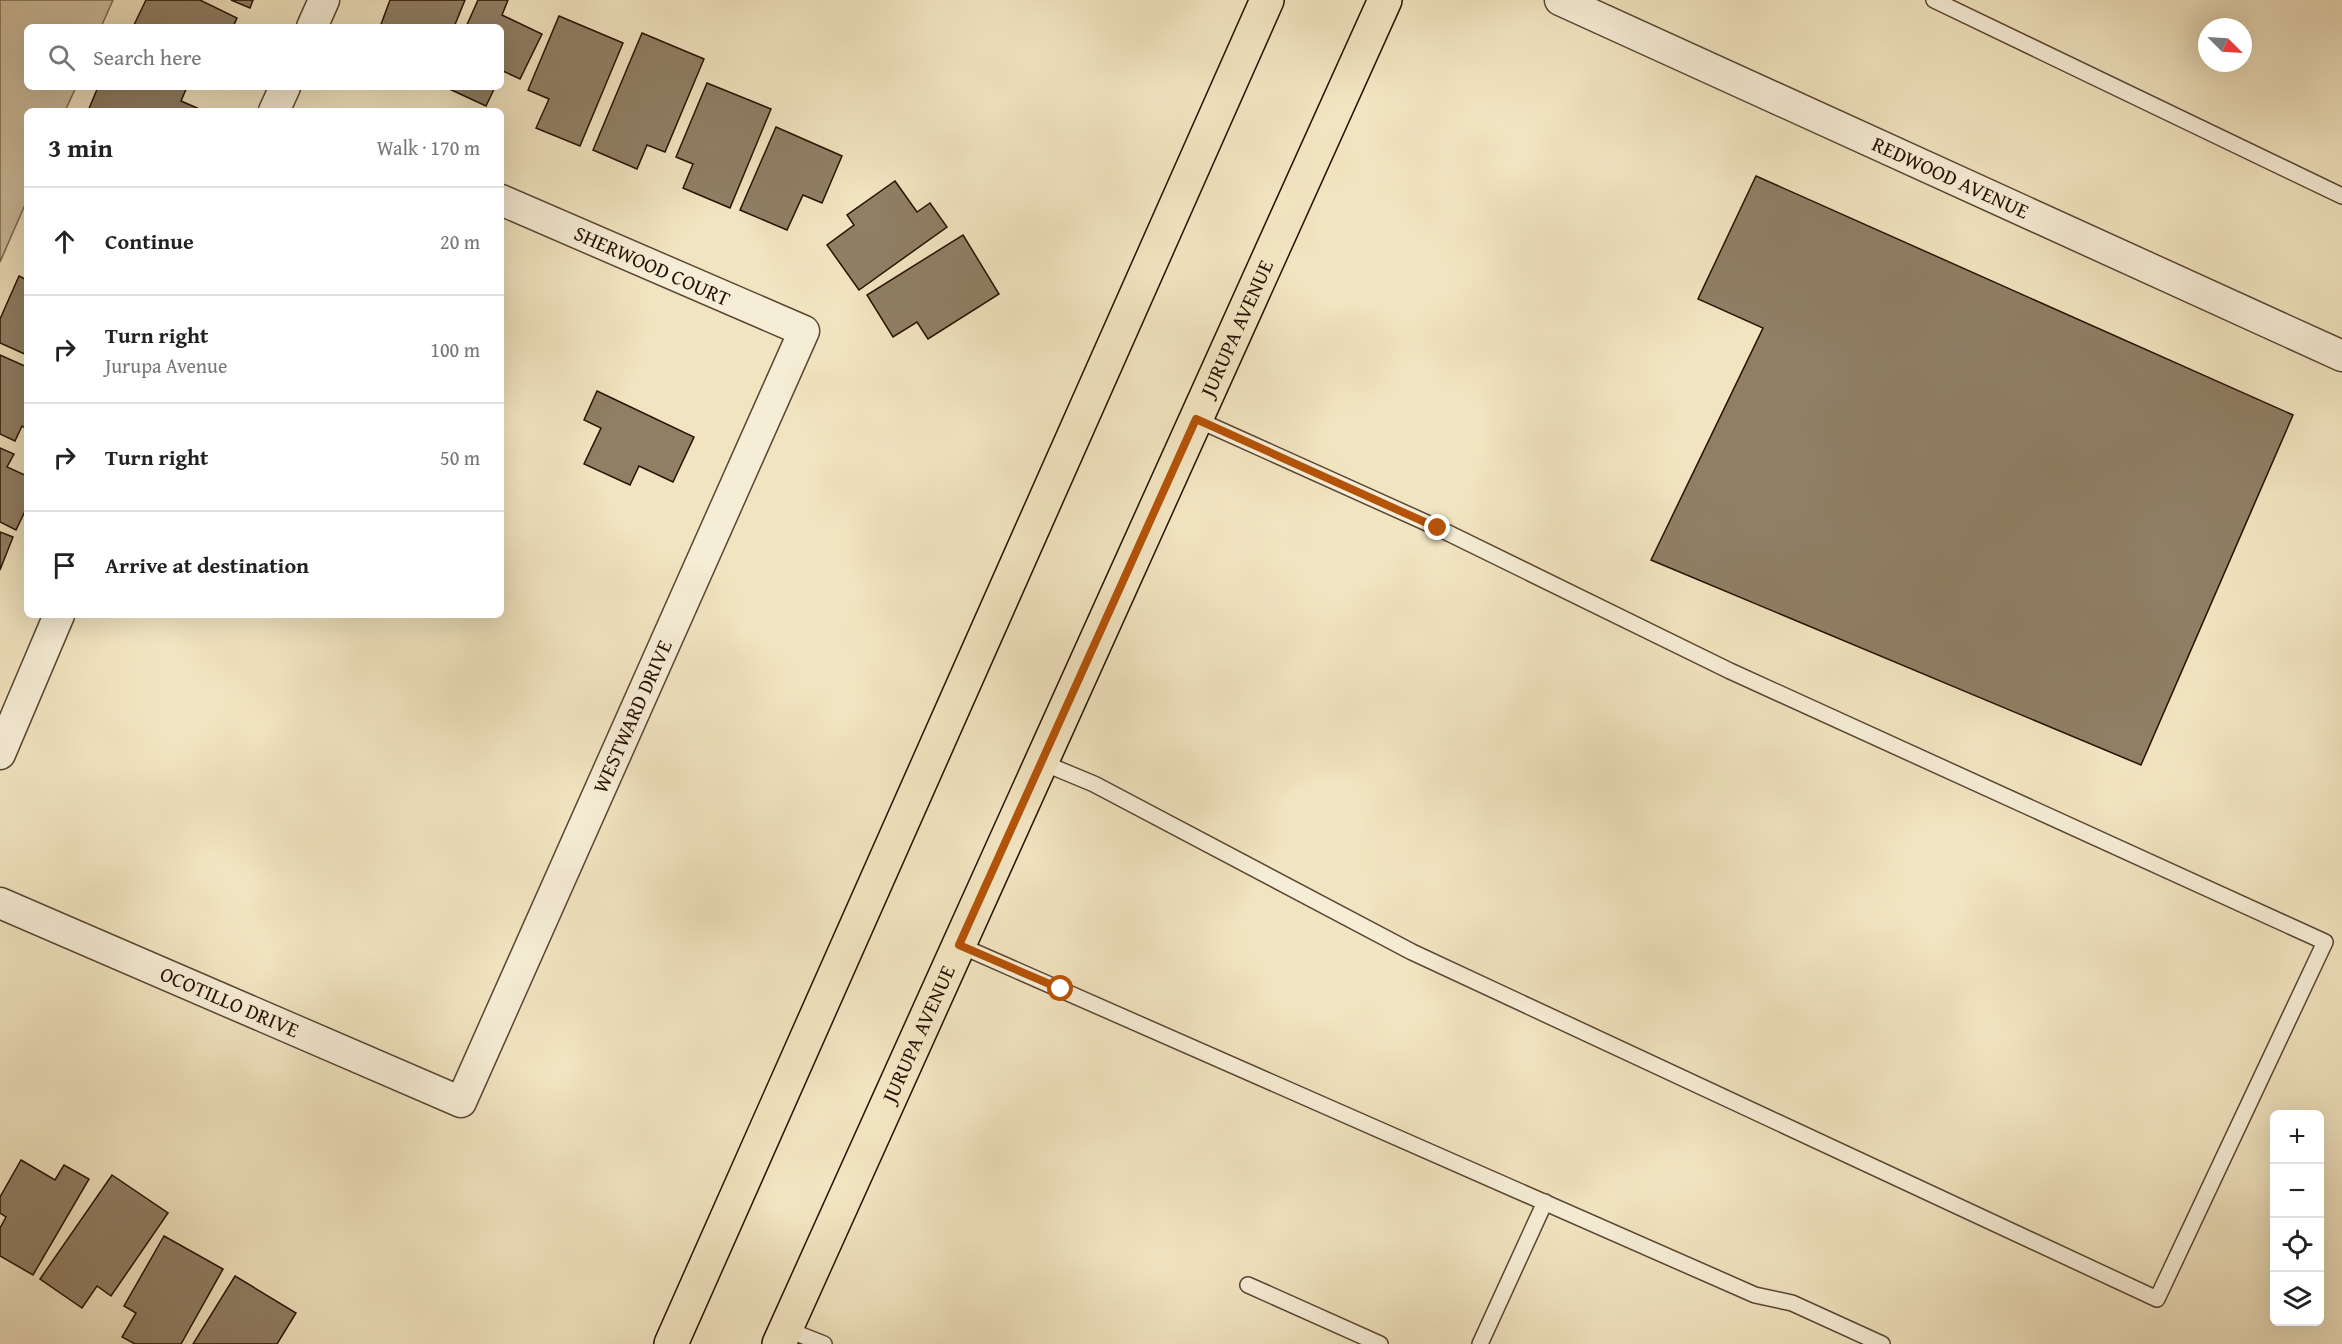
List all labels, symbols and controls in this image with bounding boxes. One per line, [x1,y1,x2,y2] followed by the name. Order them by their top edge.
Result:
[2198,18,2252,72] north arrow
[24,24,504,90] search box
[45,41,78,74] icon: search
[93,41,202,73] text: Search here
[48,128,113,167] text: 3 min
[1867,128,2034,227] street label: REDWOOD AVENUE
[377,133,480,162] text: Walk · 170 m
[569,217,735,314] street label: SHERWOOD COURT
[48,225,81,258] icon: ahead
[105,225,194,257] text: Continue
[440,227,480,256] text: 20 m
[1191,254,1281,405] street label: JURUPA AVENUE
[105,319,208,351] text: Turn right
[48,333,81,366] icon: right
[430,335,480,364] text: 100 m
[105,351,227,380] text: Jurupa Avenue
[48,441,81,474] icon: right
[105,441,208,473] text: Turn right
[440,443,480,472] text: 50 m
[1424,514,1450,540] route end
[48,549,81,582] icon: arrive
[105,549,309,581] text: Arrive at destination
[584,634,680,798] street label: WESTWARD DRIVE
[155,958,305,1045] street label: OCOTILLO DRIVE
[873,960,963,1110] street label: JURUPA AVENUE
[1047,975,1073,1001] route start
[2270,1110,2324,1326] map controls
[2270,1110,2324,1164] button: +
[2270,1164,2324,1218] button: −
[2270,1218,2324,1272] button: locate
[2270,1272,2324,1326] button: layers

